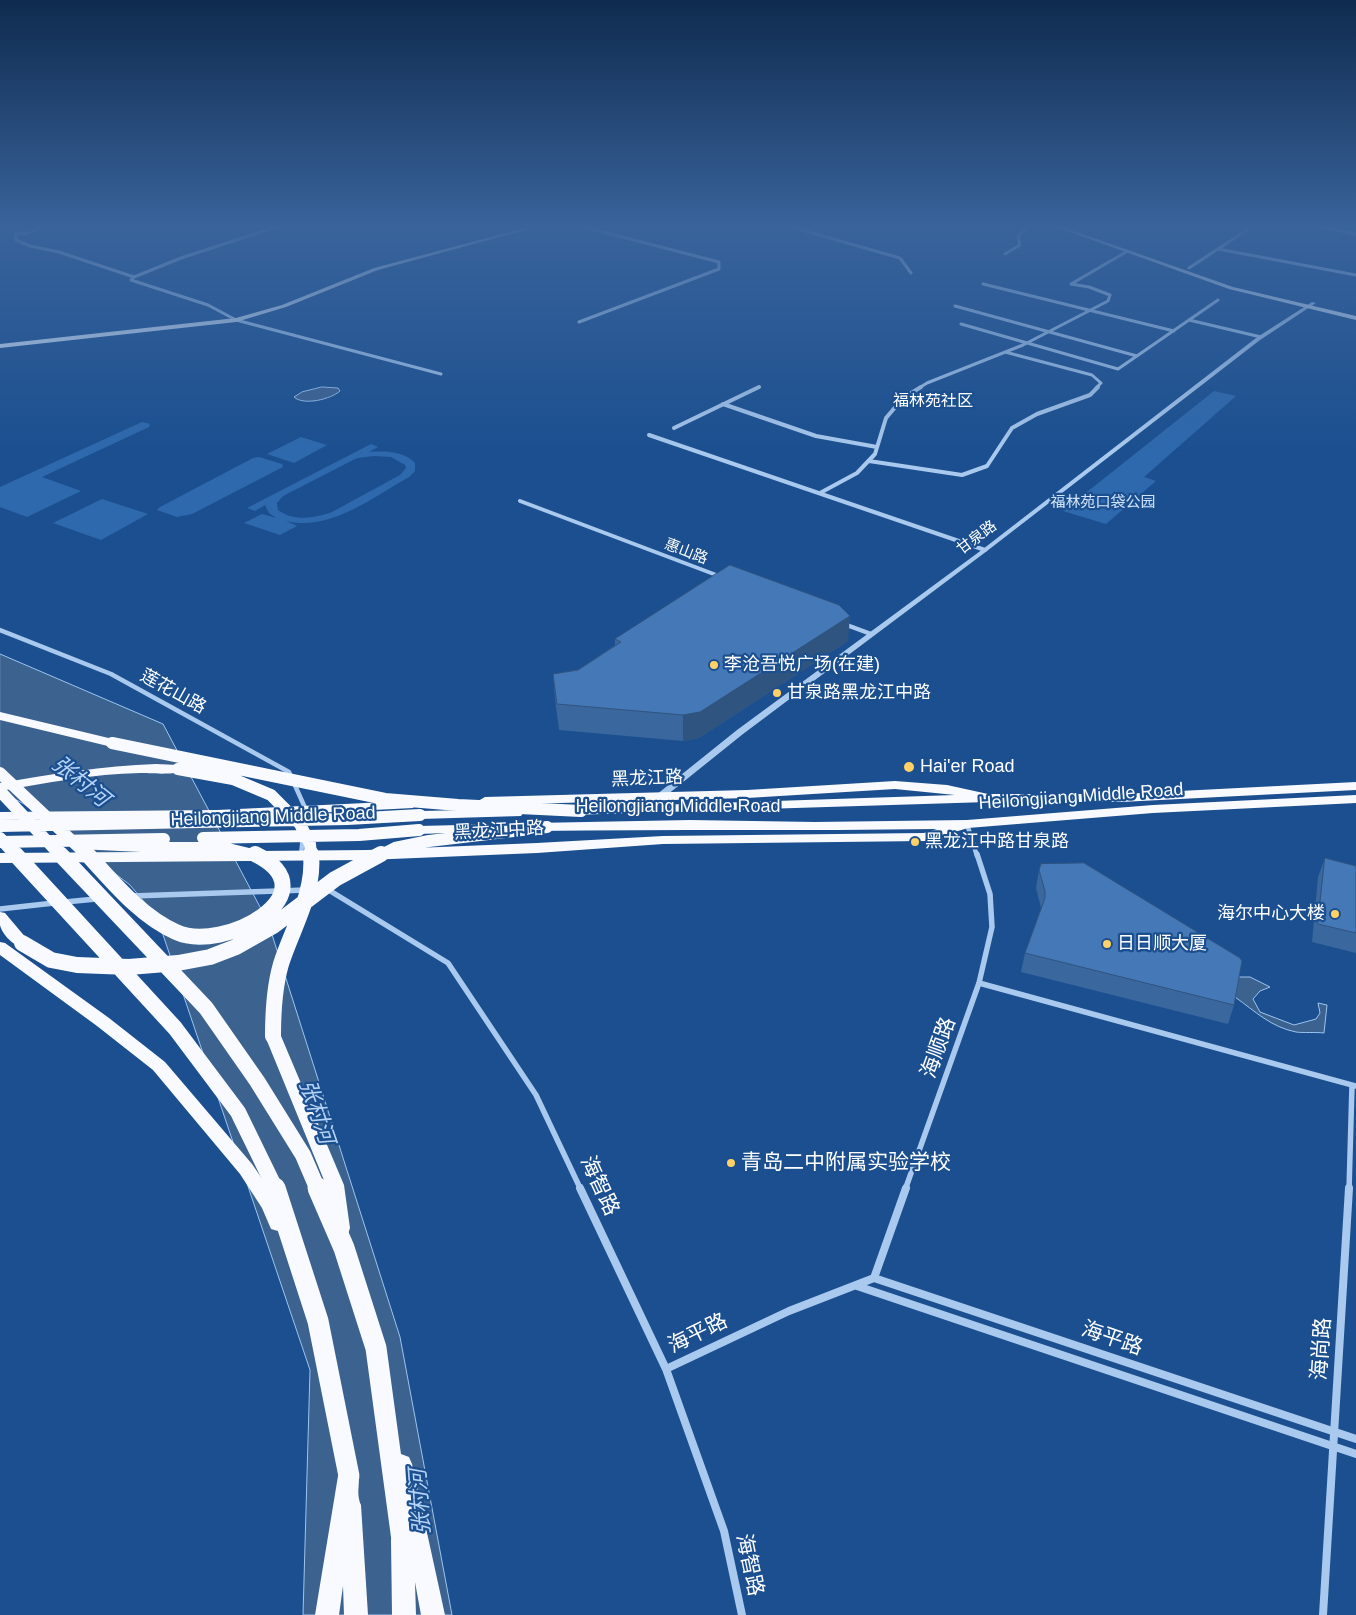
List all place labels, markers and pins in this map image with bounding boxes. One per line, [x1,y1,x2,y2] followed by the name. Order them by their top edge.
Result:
[724,654,880,676] place label: 李沧吾悦广场(在建)
[708,659,720,671] marker: 李沧吾悦广场(在建)
[787,682,931,704] place label: 甘泉路黑龙江中路
[771,687,783,699] marker: 甘泉路黑龙江中路
[920,756,1014,778] place label: Hai'er Road
[902,760,916,774] marker: Hai'er Road
[925,831,1069,853] place label: 黑龙江中路甘泉路
[909,836,921,848] marker: 黑龙江中路甘泉路
[1217,903,1325,925] place label: 海尔中心大楼
[1329,908,1341,920] marker: 海尔中心大楼
[1117,933,1207,955] place label: 日日顺大厦
[1101,938,1113,950] marker: 日日顺大厦
[741,1150,951,1176] place label: 青岛二中附属实验学校
[725,1157,737,1169] marker: 青岛二中附属实验学校

